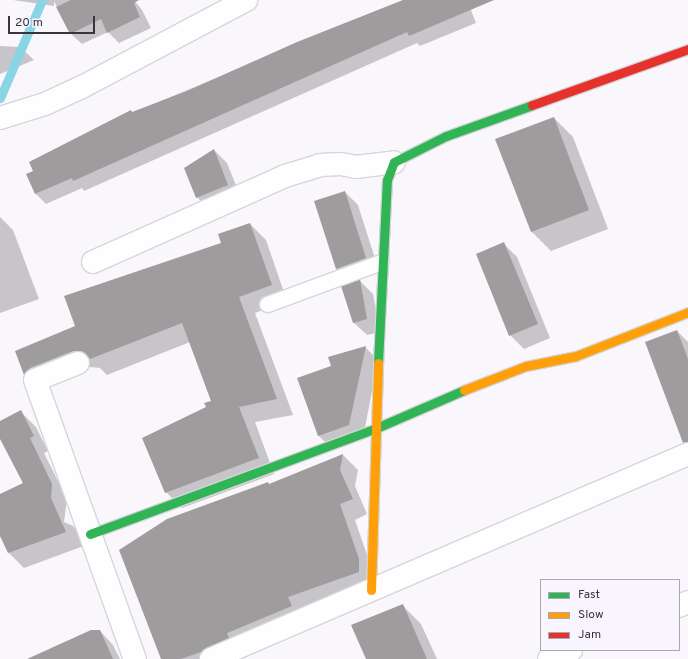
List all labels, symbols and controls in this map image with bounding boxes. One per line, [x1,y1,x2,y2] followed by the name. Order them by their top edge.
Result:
[10,8,97,34] scale bar
[15,15,43,31] text: 20 m
[540,579,680,651] legend
[578,587,600,603] text: Fast
[578,607,604,623] text: Slow
[578,627,601,643] text: Jam

